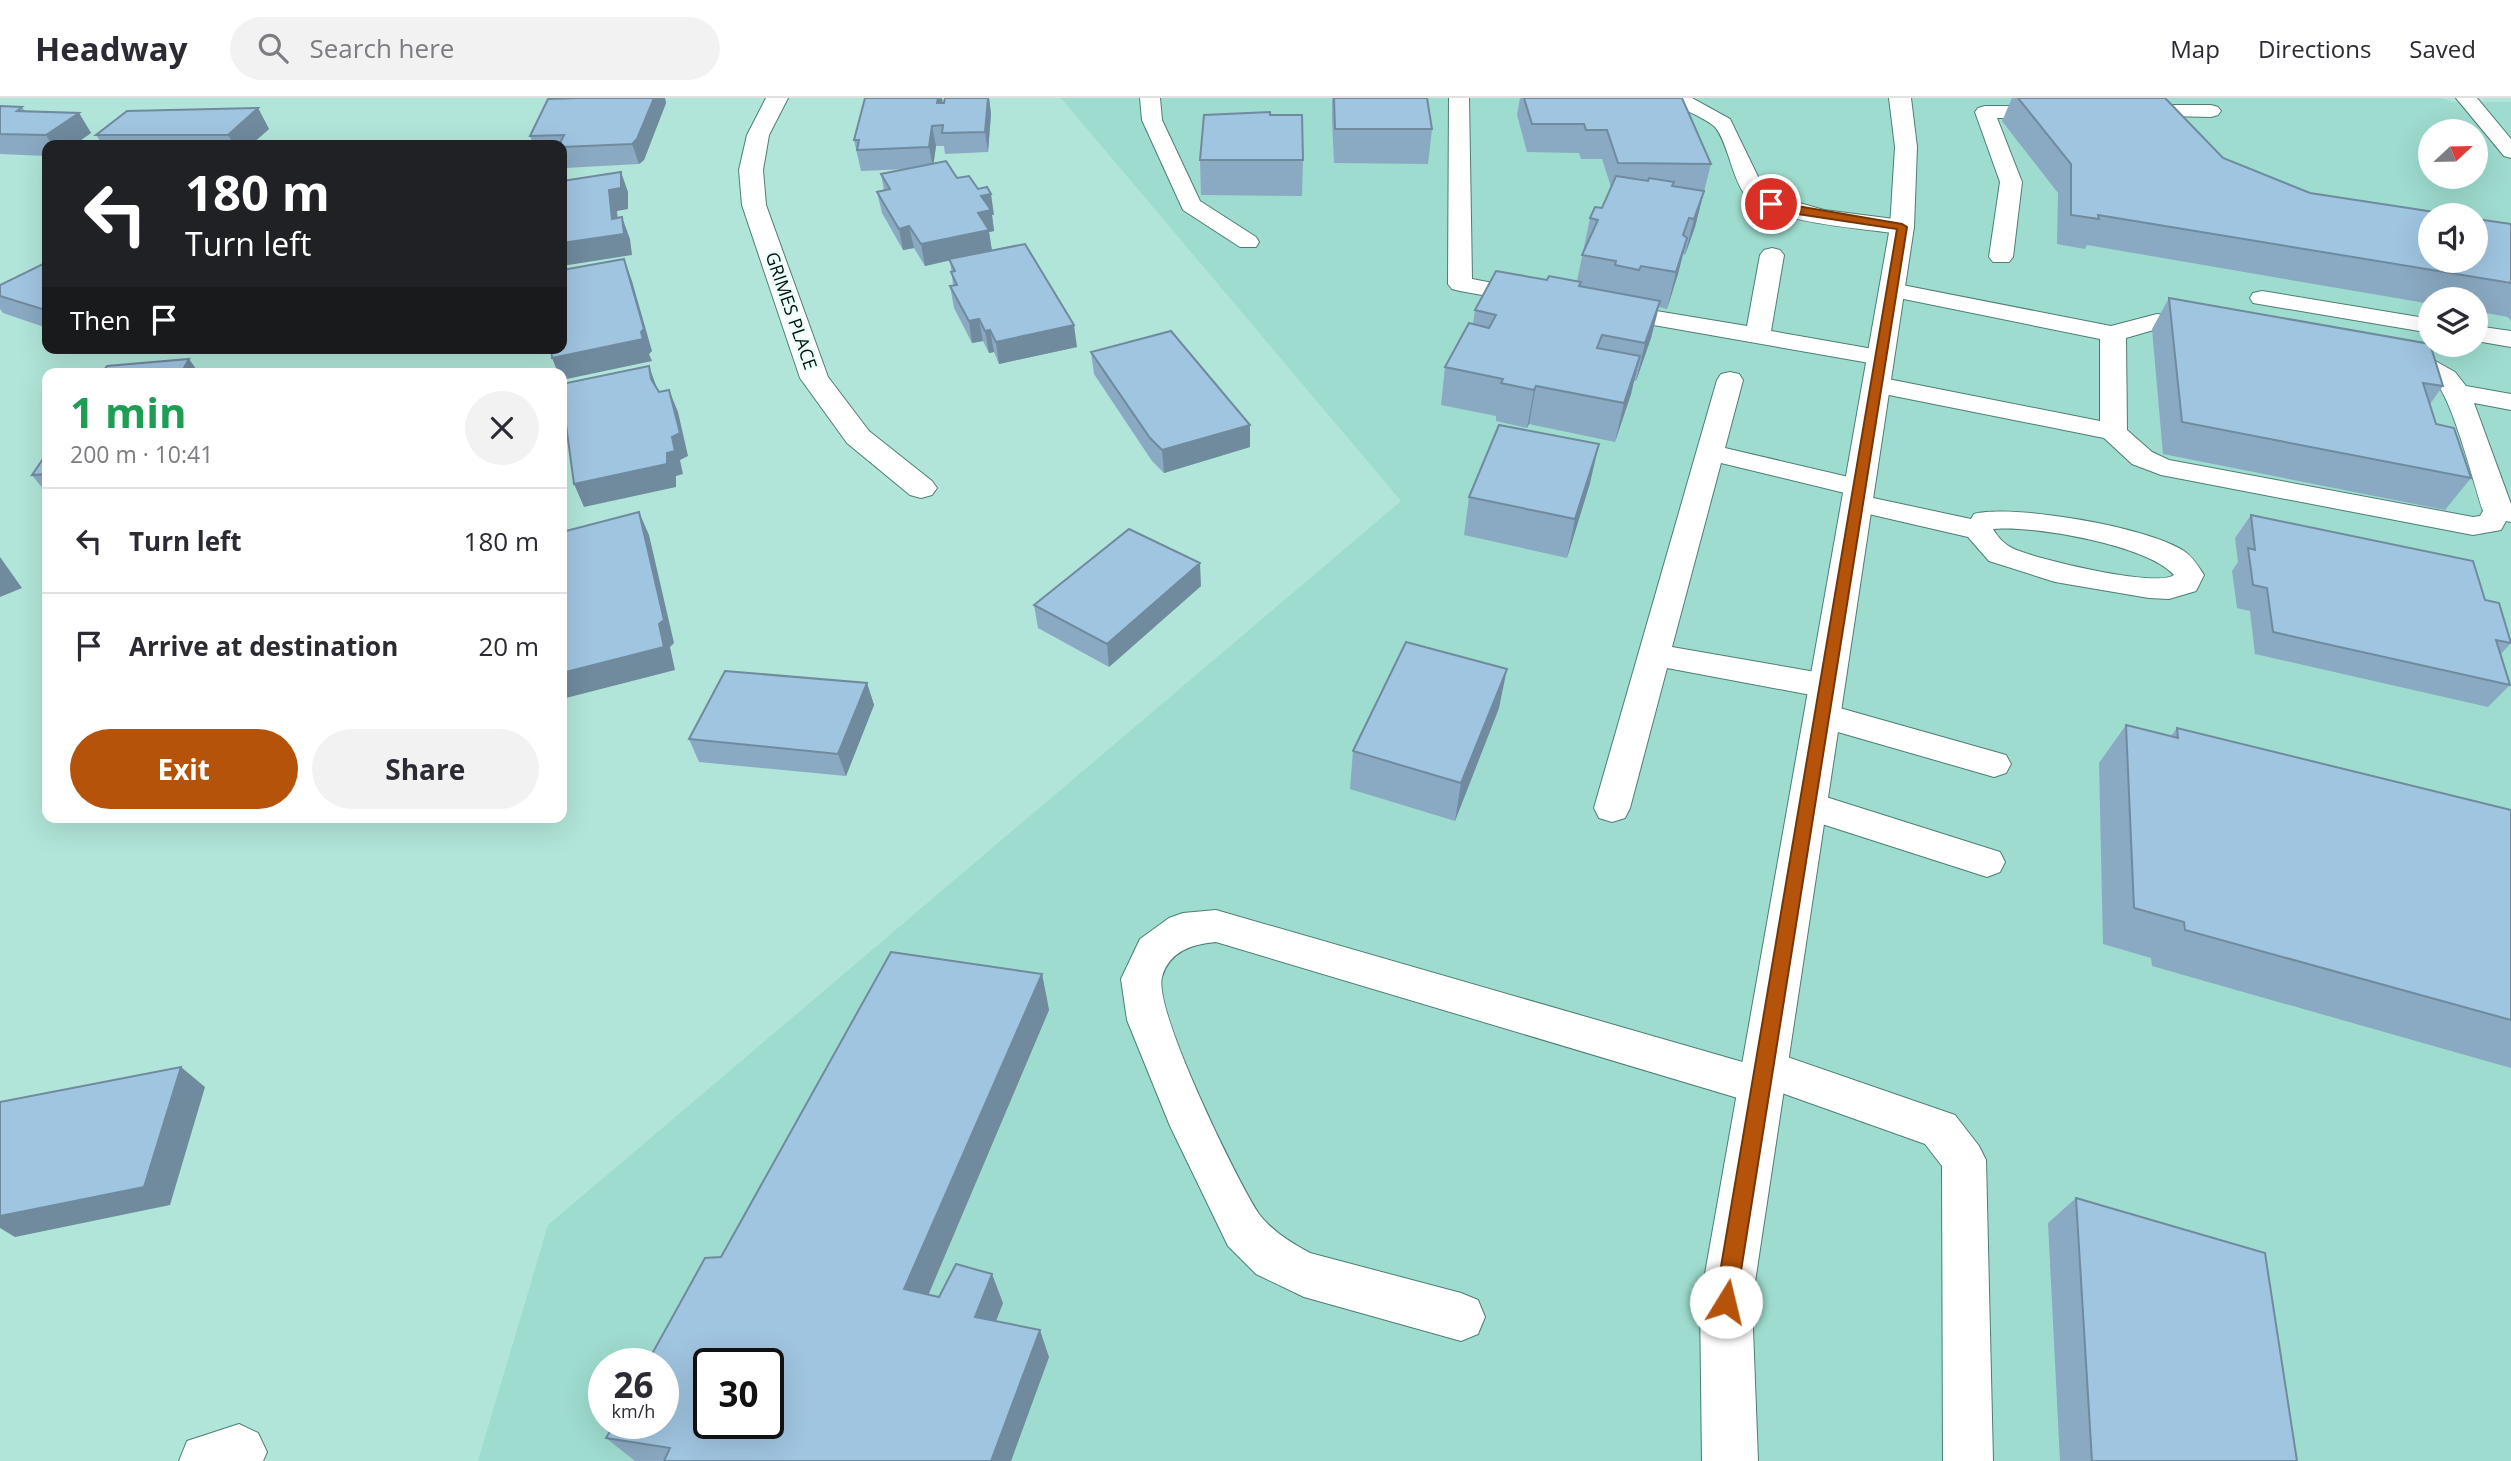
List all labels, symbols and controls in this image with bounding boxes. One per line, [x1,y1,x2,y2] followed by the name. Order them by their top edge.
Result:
[230,17,720,80] search box
[35,26,188,71] text: Headway
[254,29,292,67] icon: search
[310,30,454,66] text: Search here
[2170,32,2220,65] text: Map
[2258,32,2371,65] text: Directions
[2409,32,2476,65] text: Saved
[2418,119,2488,189] north arrow
[2418,119,2488,357] map controls
[185,159,330,225] text: 180 m
[70,168,161,259] icon: left
[1741,174,1801,234] pin
[1752,185,1790,223] icon: arrive
[2418,203,2488,273] button: sound
[185,222,311,265] text: Turn left
[761,249,823,373] street label: GRIMES PLACE
[2418,287,2488,357] button: layers
[145,301,183,339] icon: arrive
[70,302,131,338] text: Then
[70,383,187,440] text: 1 min
[465,391,539,465] button: close
[70,438,213,470] text: 200 m · 10:41
[70,522,108,560] icon: left
[129,523,241,559] text: Turn left
[464,523,539,559] text: 180 m
[70,627,108,665] icon: arrive
[129,628,398,664] text: Arrive at destination
[478,628,539,664] text: 20 m
[70,729,298,809] button: Exit
[312,729,539,809] button: Share
[1689,1265,1763,1339] position arrow
[693,1348,784,1439] speed limit sign: 30
[613,1361,654,1408] text: 26
[612,1399,655,1423] text: km/h

